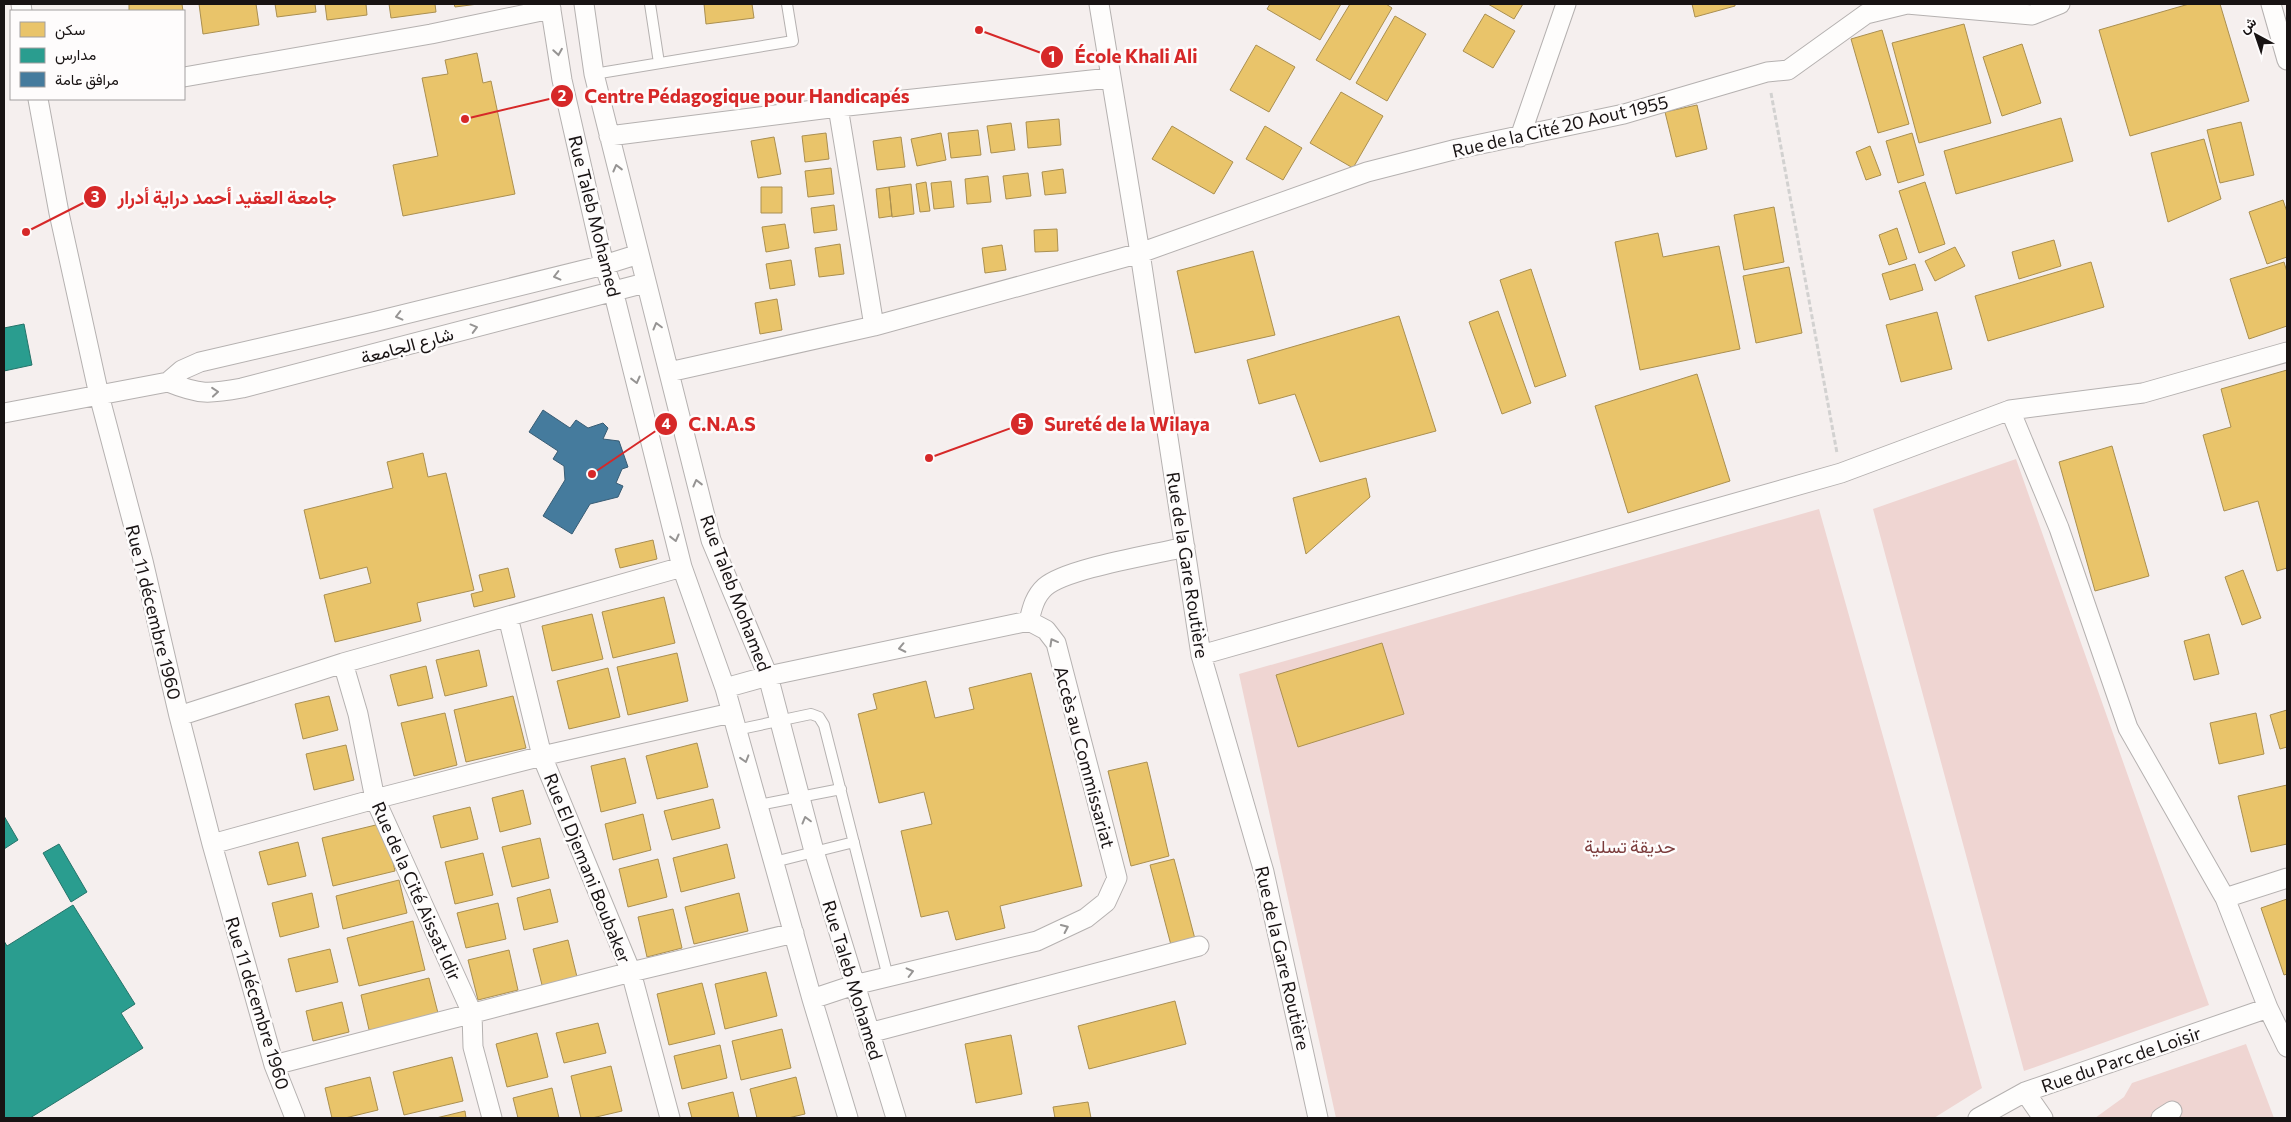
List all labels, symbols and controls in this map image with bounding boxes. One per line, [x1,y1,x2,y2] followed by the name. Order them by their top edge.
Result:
[10,10,185,100] legend
[2231,10,2281,60] north arrow
[2235,13,2260,37] text: ش
[55,20,85,40] text: سكن
[1039,40,1207,74] callout: École Khali Ali
[1074,44,1198,67] text: École Khali Ali
[55,45,96,65] text: مدارس
[1049,47,1055,65] text: 1
[552,48,562,56] one-way arrow
[55,70,119,90] text: مرافق عامة
[550,79,920,113] callout: Centre Pédagogique pour Handicapés
[584,84,910,107] text: Centre Pédagogique pour Handicapés
[558,86,566,104] text: 2
[1450,90,1670,162] street label: Rue de la Cité 20 Aout 1955
[564,133,626,299] street label: Rue Taleb Mohamed
[613,165,623,173] one-way arrow
[82,180,346,214] callout: جامعة العقيد أحمد دراية أدرار
[116,185,337,210] text: جامعة العقيد أحمد دراية أدرار
[91,187,100,205] text: 3
[552,270,561,281] one-way arrow
[395,310,404,321] one-way arrow
[358,322,456,370] street label: شارع الجامعة
[652,322,662,330] one-way arrow
[470,323,479,334] one-way arrow
[630,376,640,384] one-way arrow
[211,387,219,398] one-way arrow
[654,407,766,441] callout: C.N.A.S
[1010,407,1220,441] callout: Sureté de la Wilaya
[688,412,756,435] text: C.N.A.S
[1044,412,1210,435] text: Sureté de la Wilaya
[661,414,671,432] text: 4
[1018,414,1027,432] text: 5
[1162,470,1214,660] street label: Rue de la Gare Routière
[692,479,703,488] one-way arrow
[696,512,776,674] street label: Rue Taleb Mohamed
[122,522,186,702] street label: Rue 11 décembre 1960
[669,533,680,542] one-way arrow
[1049,638,1059,647] one-way arrow
[898,642,907,652] one-way arrow
[1050,664,1120,850] street label: Accès au Commissariat
[739,755,749,763] one-way arrow
[540,770,636,966] street label: Rue El Djemani Boubaker
[368,798,466,984] street label: Rue de la Cité Aissat Idir
[801,817,811,825] one-way arrow
[1584,835,1676,857] park label: حديقة تسلية
[1251,864,1315,1052] street label: Rue de la Gare Routière
[818,898,888,1062] street label: Rue Taleb Mohamed
[221,914,295,1092] street label: Rue 11 décembre 1960
[1060,924,1069,934] one-way arrow
[905,967,914,978] one-way arrow
[2038,1021,2204,1097] street label: Rue du Parc de Loisir

